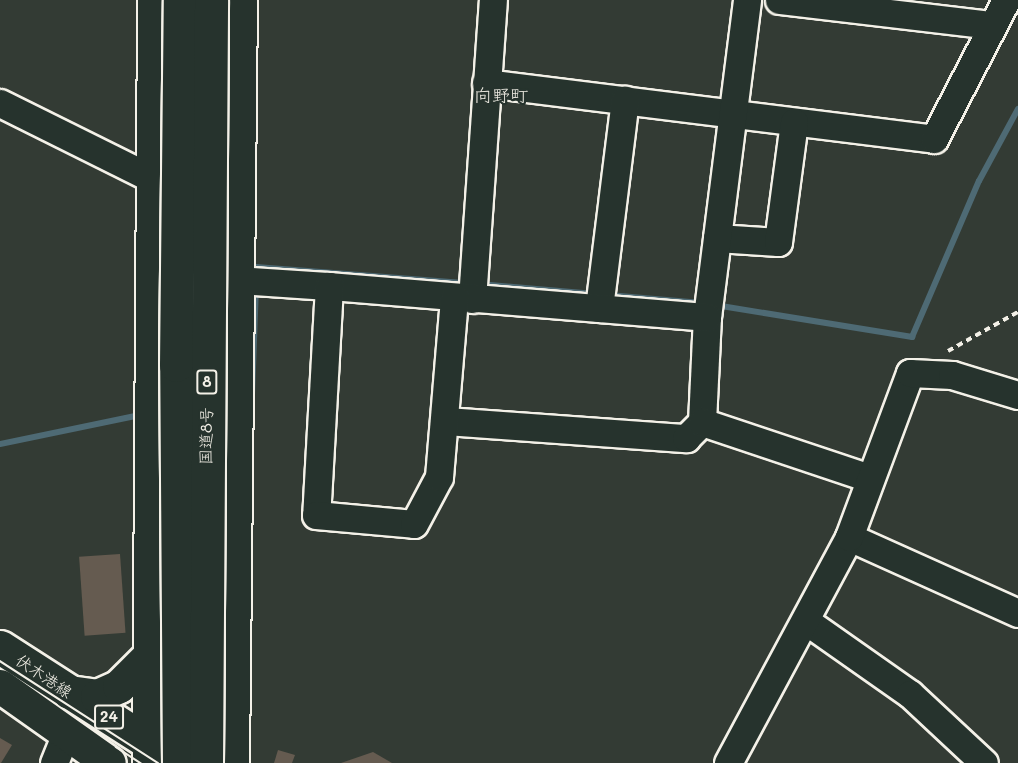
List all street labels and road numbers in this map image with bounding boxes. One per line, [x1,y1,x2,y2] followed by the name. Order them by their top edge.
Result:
[195,370,219,394] road number: 8
[196,407,216,465] street label: 国道8号
[12,650,76,702] street label: 伏木港線
[94,705,124,729] road number: 24

